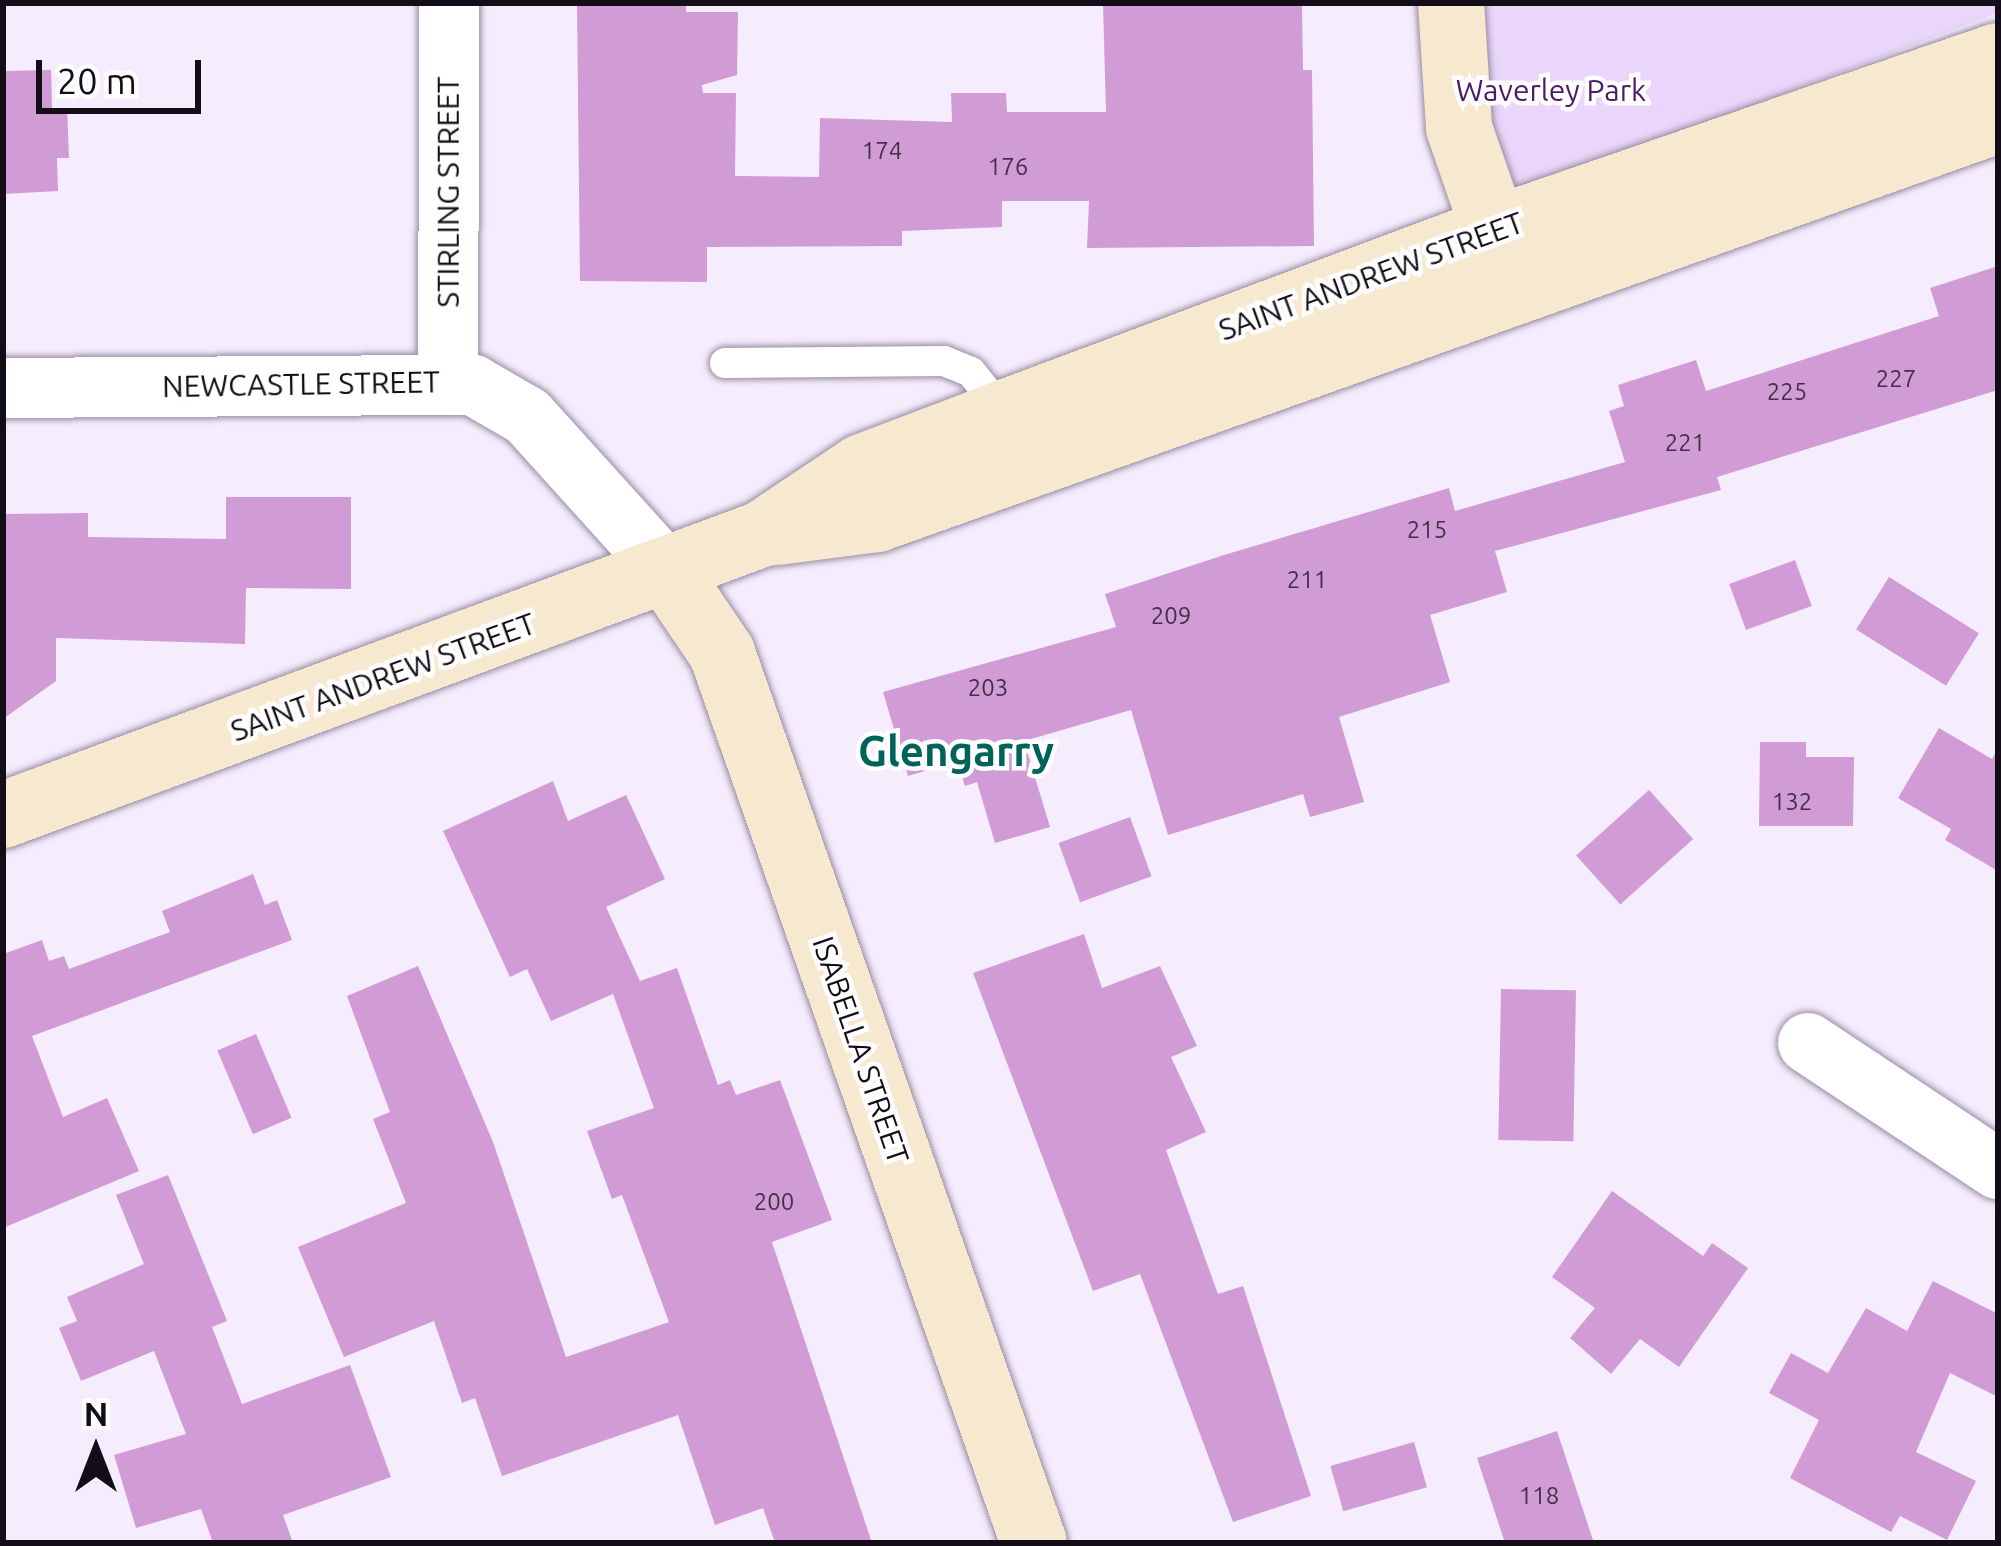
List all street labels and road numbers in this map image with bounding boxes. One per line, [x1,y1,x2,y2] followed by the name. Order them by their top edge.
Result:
[430,76,466,308] street label: STIRLING STREET
[1214,204,1528,348] street label: SAINT ANDREW STREET
[162,364,440,404] street label: NEWCASTLE STREET
[226,605,540,749] street label: SAINT ANDREW STREET
[805,932,917,1168] street label: ISABELLA STREET

